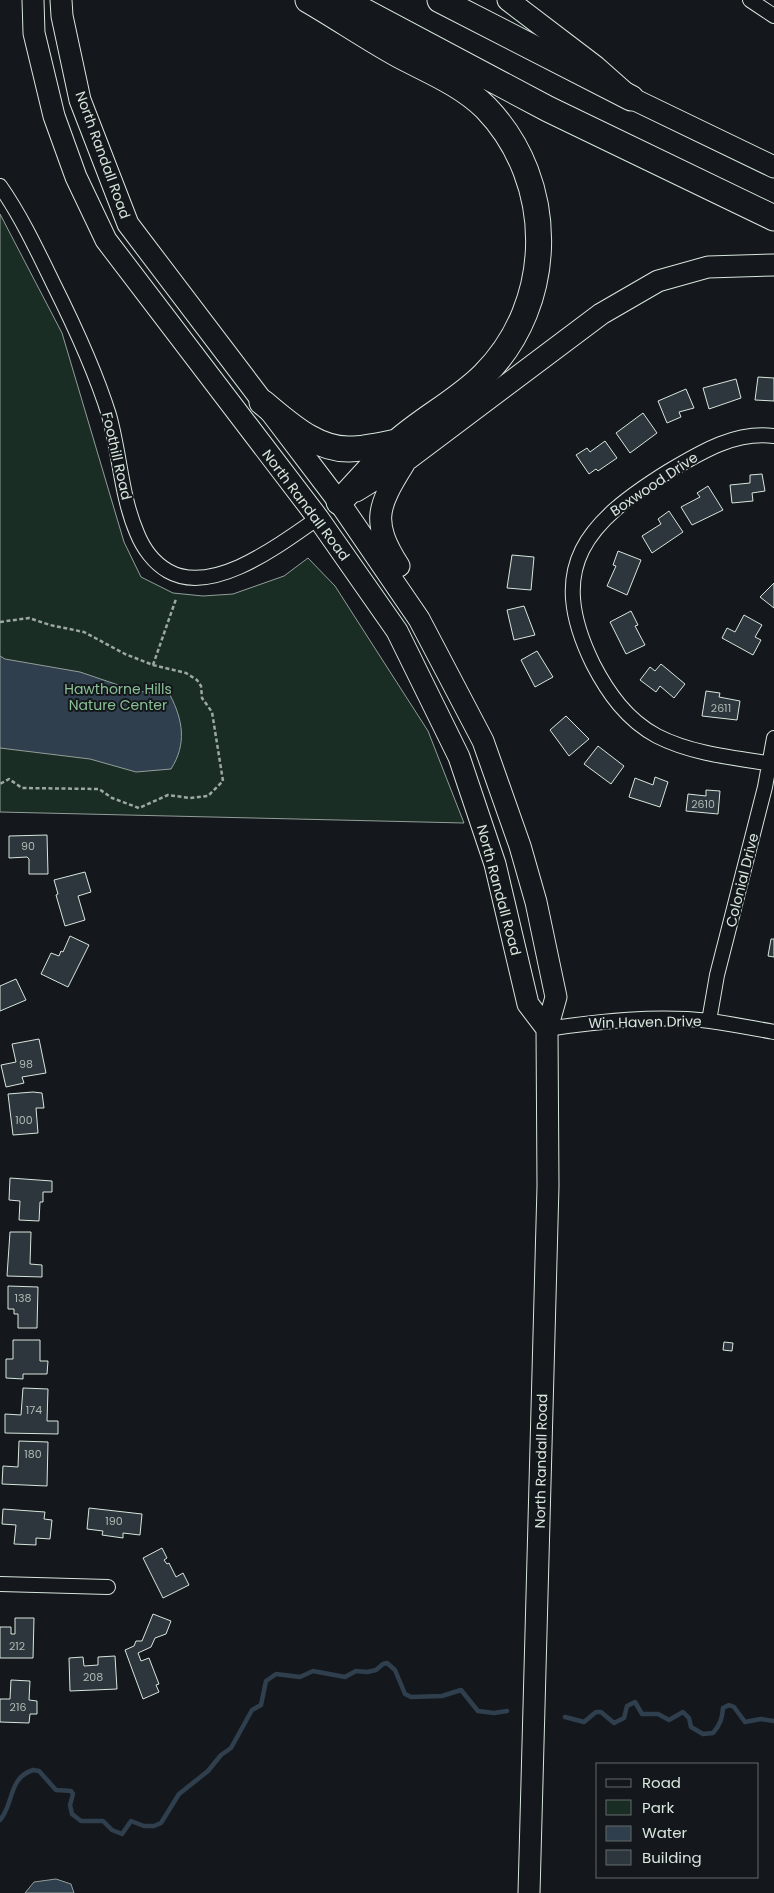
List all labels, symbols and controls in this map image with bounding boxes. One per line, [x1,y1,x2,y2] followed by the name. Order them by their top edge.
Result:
[71,88,135,222] street label: North Randall Road
[97,410,137,502] street label: Foothill Road
[257,445,355,565] street label: North Randall Road
[606,447,702,521] street label: Boxwood Drive
[64,679,172,715] park label: Hawthorne Hills Nature Center
[711,700,731,716] house number: 2611
[691,796,715,812] house number: 2610
[472,822,526,958] street label: North Randall Road
[721,831,763,929] street label: Colonial Drive
[21,838,35,854] house number: 90
[588,1011,702,1033] street label: Win Haven Drive
[19,1056,33,1072] house number: 98
[15,1112,33,1128] house number: 100
[15,1290,32,1306] house number: 138
[530,1393,552,1529] street label: North Randall Road
[26,1402,42,1418] house number: 174
[24,1446,42,1462] house number: 180
[105,1513,123,1529] house number: 190
[9,1638,25,1654] house number: 212
[83,1669,103,1685] house number: 208
[10,1699,26,1715] house number: 216
[596,1763,759,1878] legend
[642,1772,681,1793] text: Road
[642,1797,674,1818] text: Park
[642,1822,688,1843] text: Water
[642,1847,702,1868] text: Building

